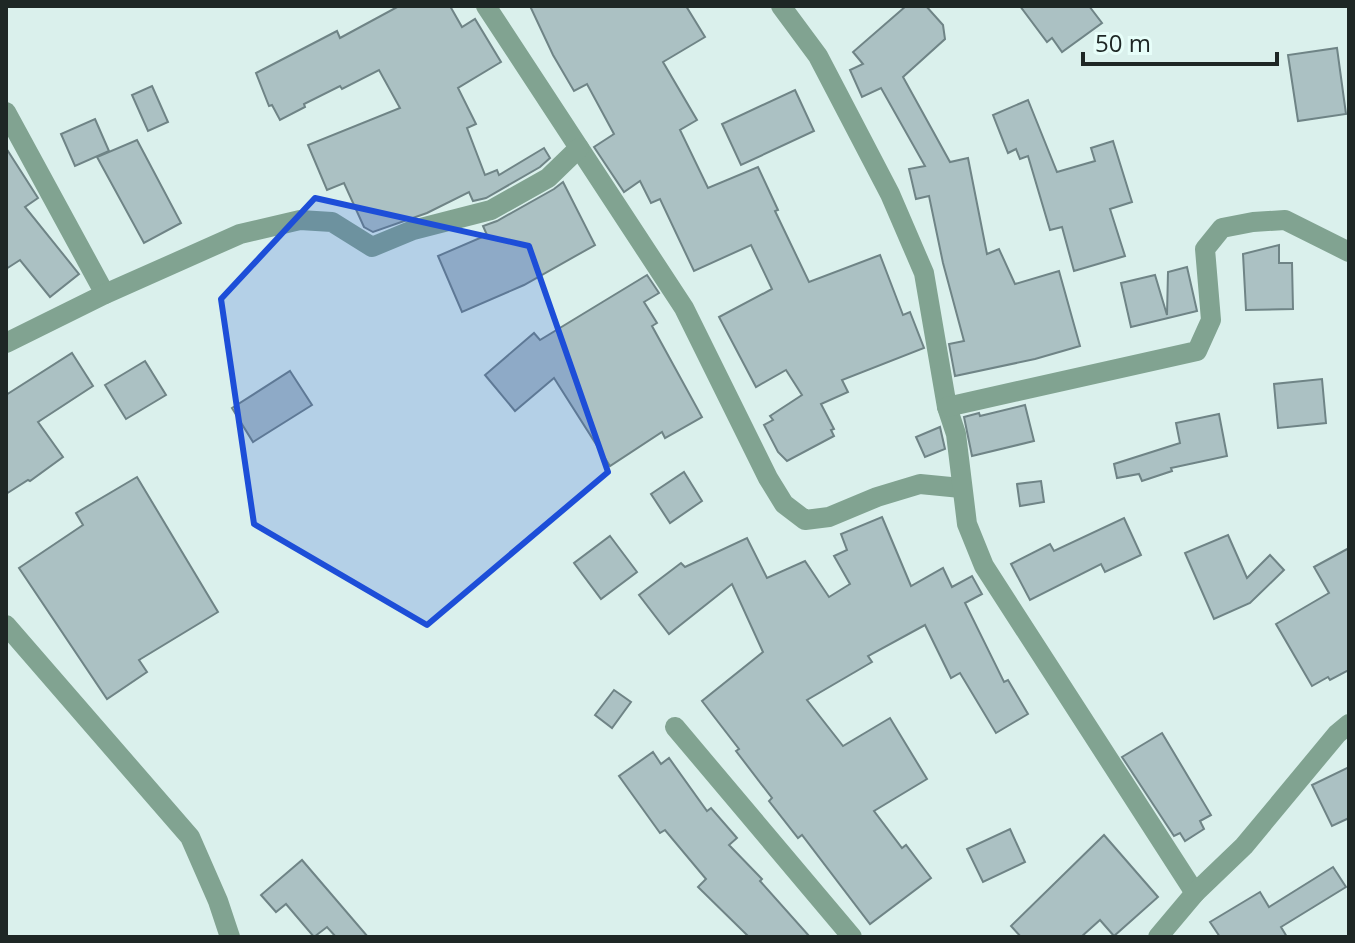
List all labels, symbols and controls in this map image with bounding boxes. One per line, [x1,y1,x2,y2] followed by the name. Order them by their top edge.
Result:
[1083,16,1277,66] scale bar
[1095,26,1151,59] text: 50 m

